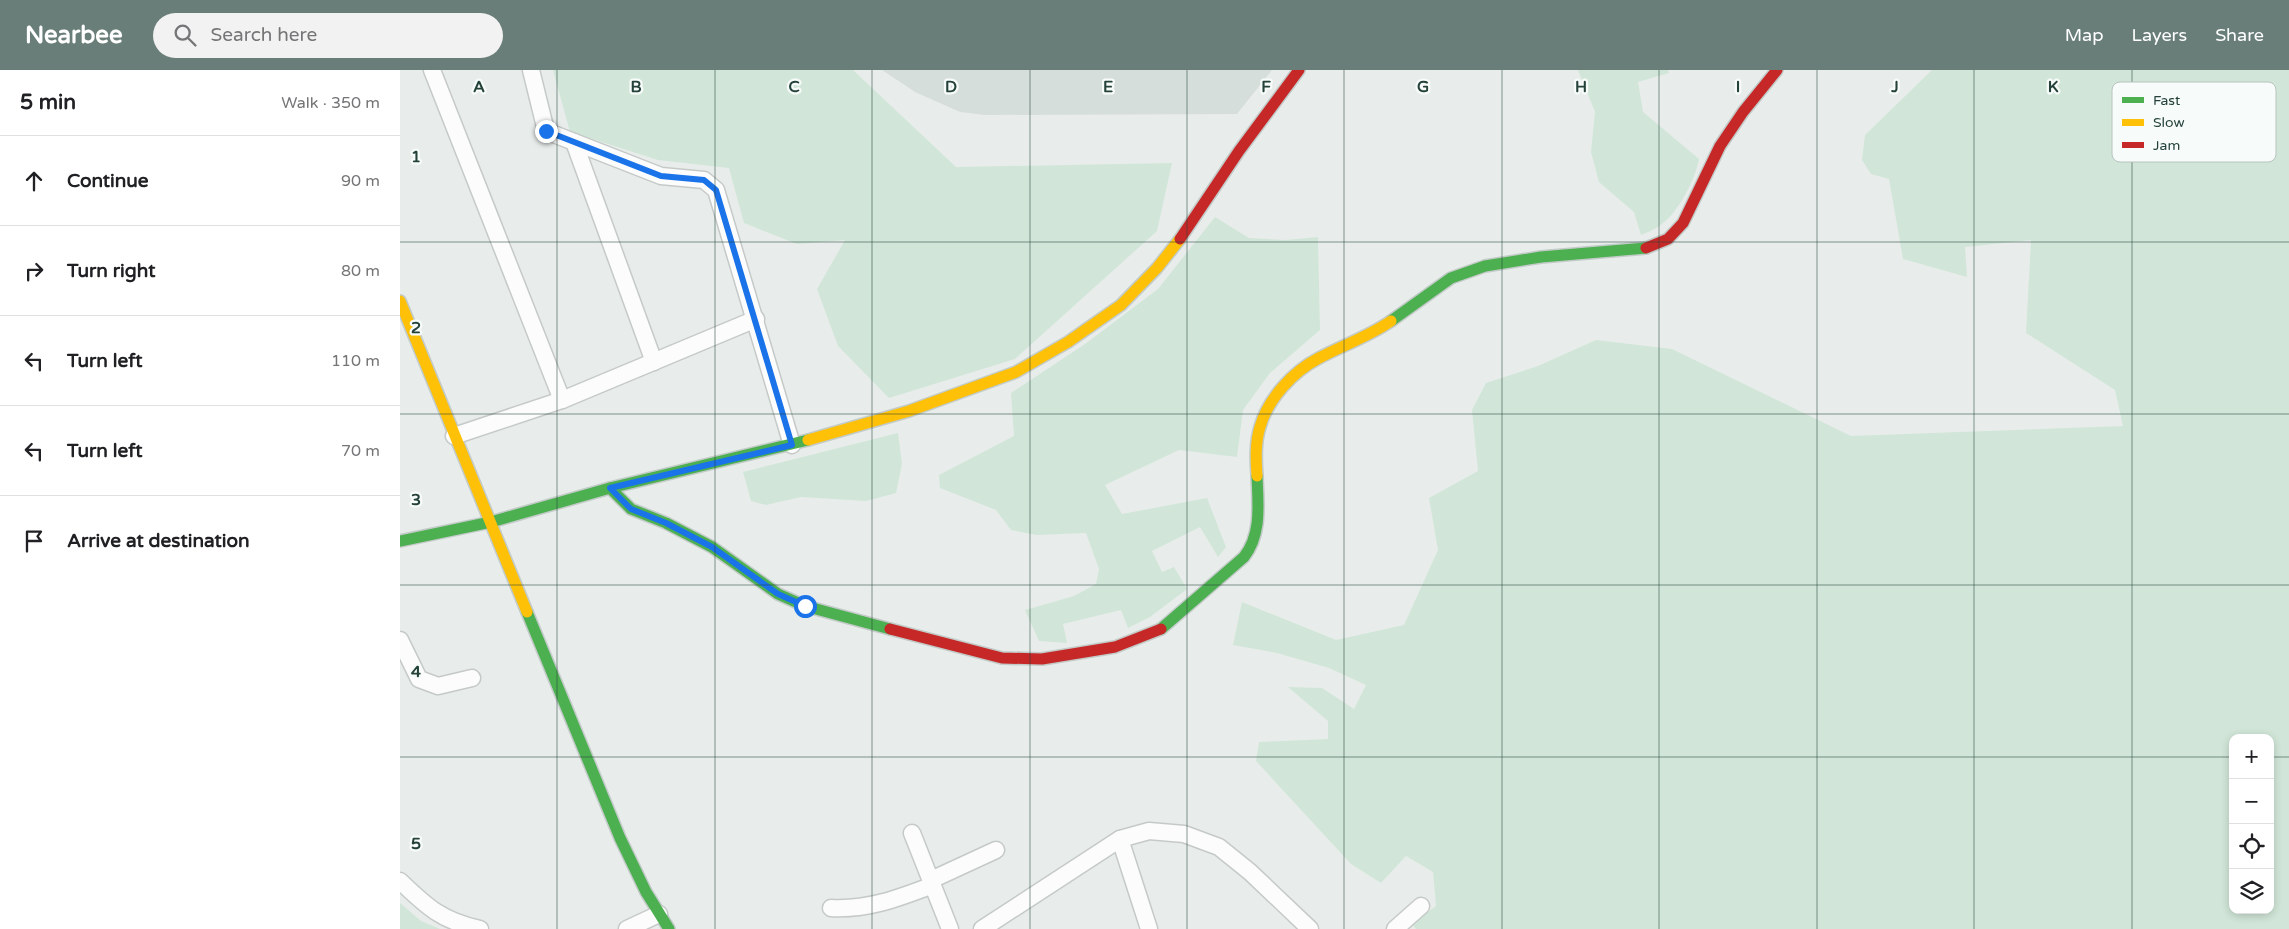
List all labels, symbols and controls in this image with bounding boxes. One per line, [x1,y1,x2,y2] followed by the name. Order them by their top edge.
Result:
[153,13,503,58] search box
[25,21,123,50] text: Nearbee
[171,21,199,49] icon: search
[211,24,317,46] text: Search here
[2065,24,2104,46] text: Map
[2132,24,2187,46] text: Layers
[2215,24,2264,46] text: Share
[473,77,485,97] text: A
[630,77,642,97] text: B
[788,77,800,97] text: C
[945,77,957,97] text: D
[1103,77,1113,97] text: E
[1261,77,1271,97] text: F
[1417,77,1429,97] text: G
[1575,77,1587,97] text: H
[1736,77,1740,97] text: I
[1890,77,1899,97] text: J
[2048,77,2059,97] text: K
[2112,82,2276,162] legend
[20,90,76,115] text: 5 min
[2153,92,2181,109] text: Fast
[281,93,380,113] text: Walk · 350 m
[2153,114,2185,131] text: Slow
[535,120,558,143] route end
[2153,137,2180,154] text: Jam
[411,147,421,167] text: 1
[20,167,48,195] icon: ahead
[67,170,149,192] text: Continue
[341,171,380,191] text: 90 m
[20,257,48,285] icon: right
[67,260,155,282] text: Turn right
[341,261,380,281] text: 80 m
[411,318,421,338] text: 2
[20,347,48,375] icon: left
[67,350,143,372] text: Turn left
[331,351,380,371] text: 110 m
[20,437,48,465] icon: left
[67,440,143,462] text: Turn left
[341,441,380,461] text: 70 m
[411,490,421,510] text: 3
[20,527,48,555] icon: arrive
[67,530,250,552] text: Arrive at destination
[794,595,817,618] route start
[411,662,421,682] text: 4
[2229,734,2274,914] map controls
[2229,734,2274,779] button: +
[2229,779,2274,824] button: −
[2229,824,2274,869] button: locate
[411,834,421,854] text: 5
[2229,869,2274,914] button: layers

